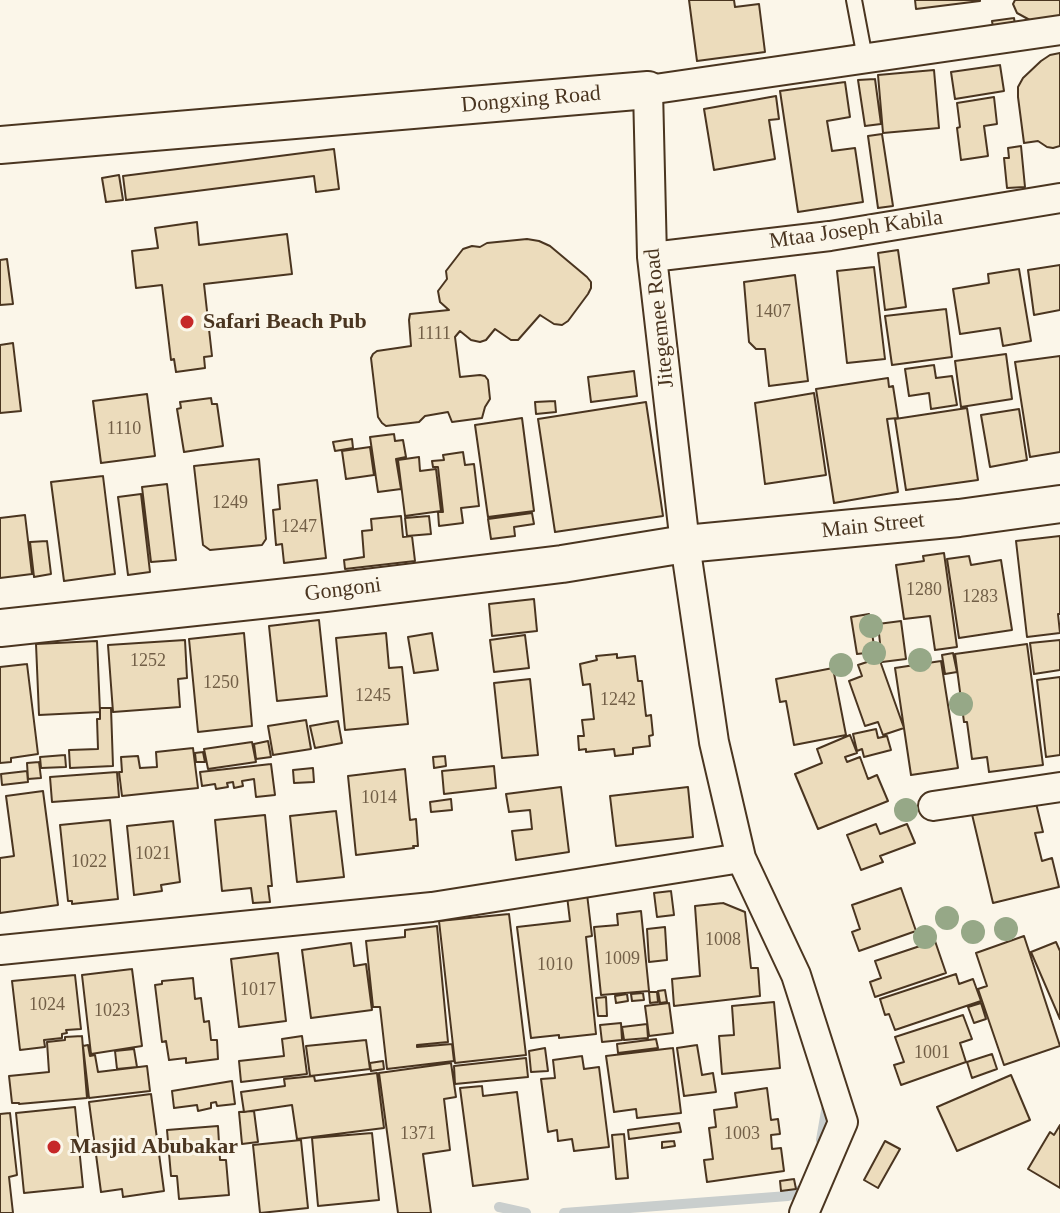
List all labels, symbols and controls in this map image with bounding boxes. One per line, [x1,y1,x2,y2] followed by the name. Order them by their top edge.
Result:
[460,81,602,119] street label: Dongxing Road
[768,205,944,255] street label: Mtaa Joseph Kabila
[640,247,680,389] street label: Jitegemee Road
[755,301,791,323] house number: 1407
[203,309,367,335] place label: Safari Beach Pub
[178,313,196,331] marker: Safari Beach Pub
[417,323,451,345] house number: 1111
[107,418,141,440] house number: 1110
[212,492,248,514] house number: 1249
[820,507,926,545] street label: Main Street
[281,516,317,538] house number: 1247
[303,572,383,608] street label: Gongoni
[906,579,942,601] house number: 1280
[962,586,998,608] house number: 1283
[130,650,166,672] house number: 1252
[203,672,239,694] house number: 1250
[355,685,391,707] house number: 1245
[600,689,636,711] house number: 1242
[361,787,397,809] house number: 1014
[135,843,171,865] house number: 1021
[71,851,107,873] house number: 1022
[705,929,741,951] house number: 1008
[604,948,640,970] house number: 1009
[537,954,573,976] house number: 1010
[240,979,276,1001] house number: 1017
[29,994,65,1016] house number: 1024
[94,1000,130,1022] house number: 1023
[914,1042,950,1064] house number: 1001
[400,1123,436,1145] house number: 1371
[724,1123,760,1145] house number: 1003
[70,1134,238,1160] place label: Masjid Abubakar
[45,1138,63,1156] marker: Masjid Abubakar

